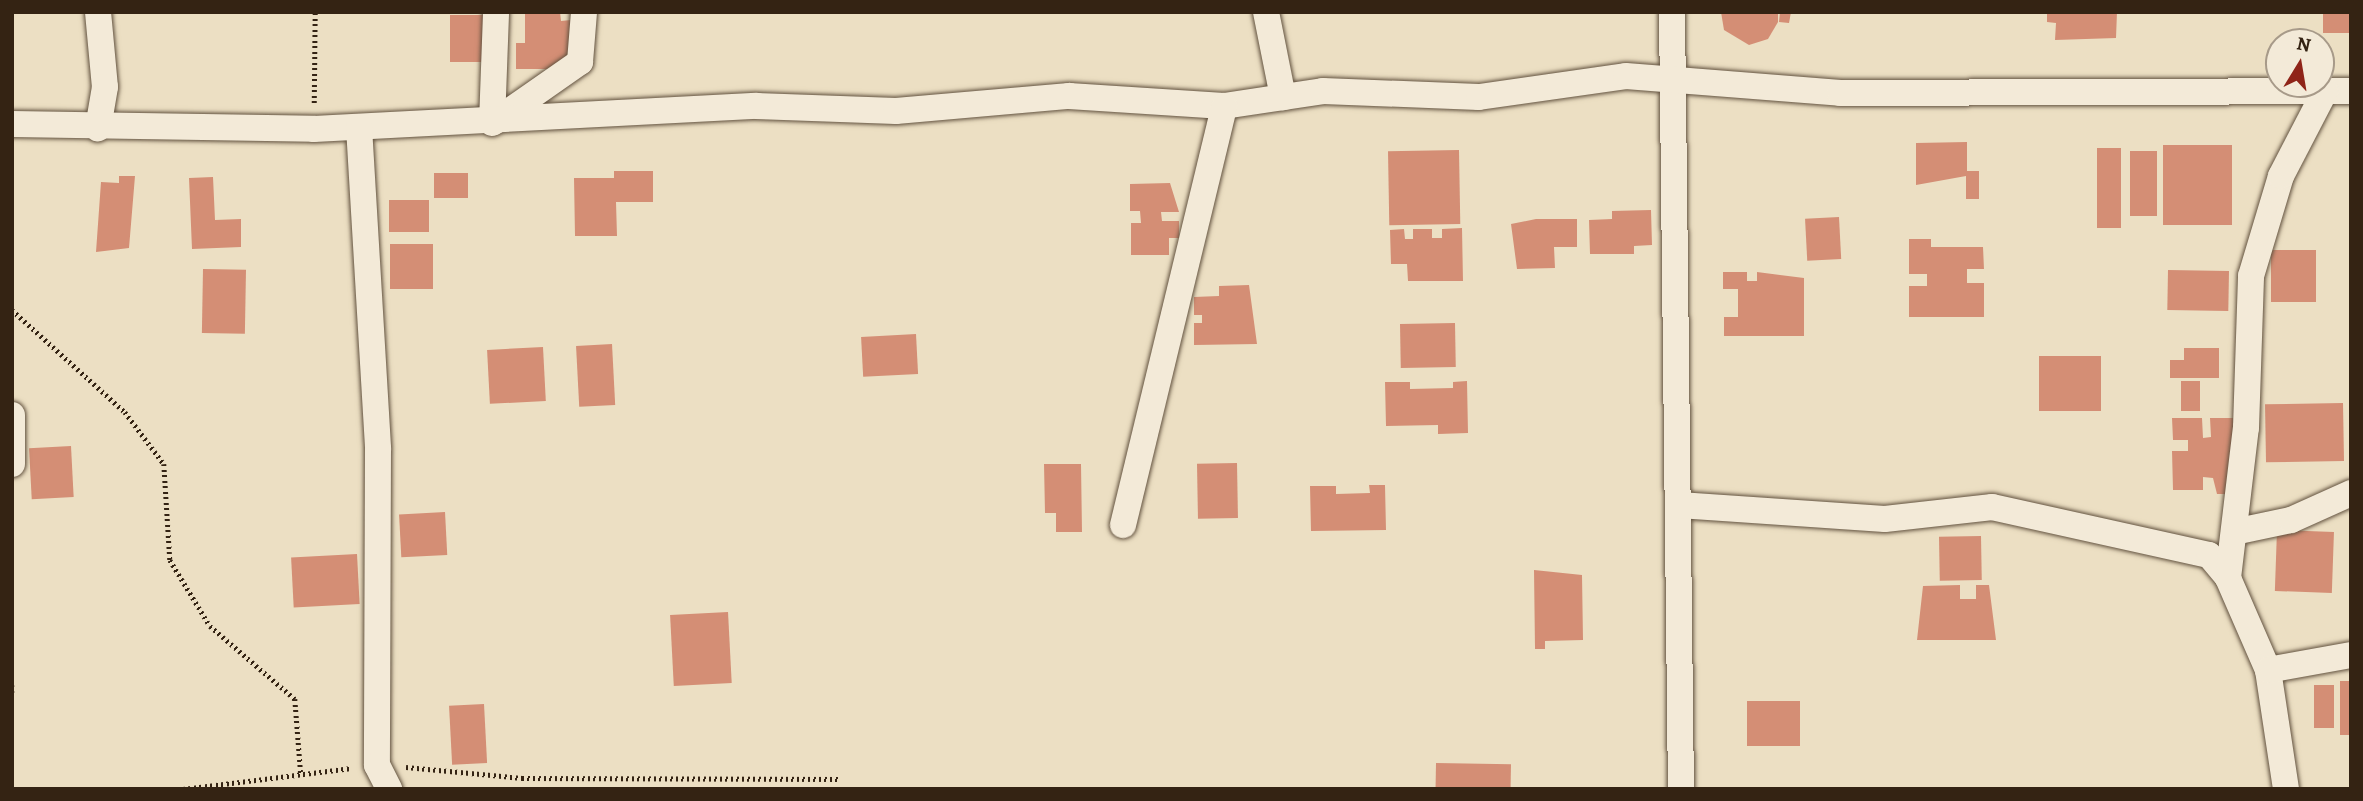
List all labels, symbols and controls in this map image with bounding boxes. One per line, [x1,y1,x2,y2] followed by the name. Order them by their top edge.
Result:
[2265,28,2335,98] north arrow
[2294,30,2313,58] text: N

